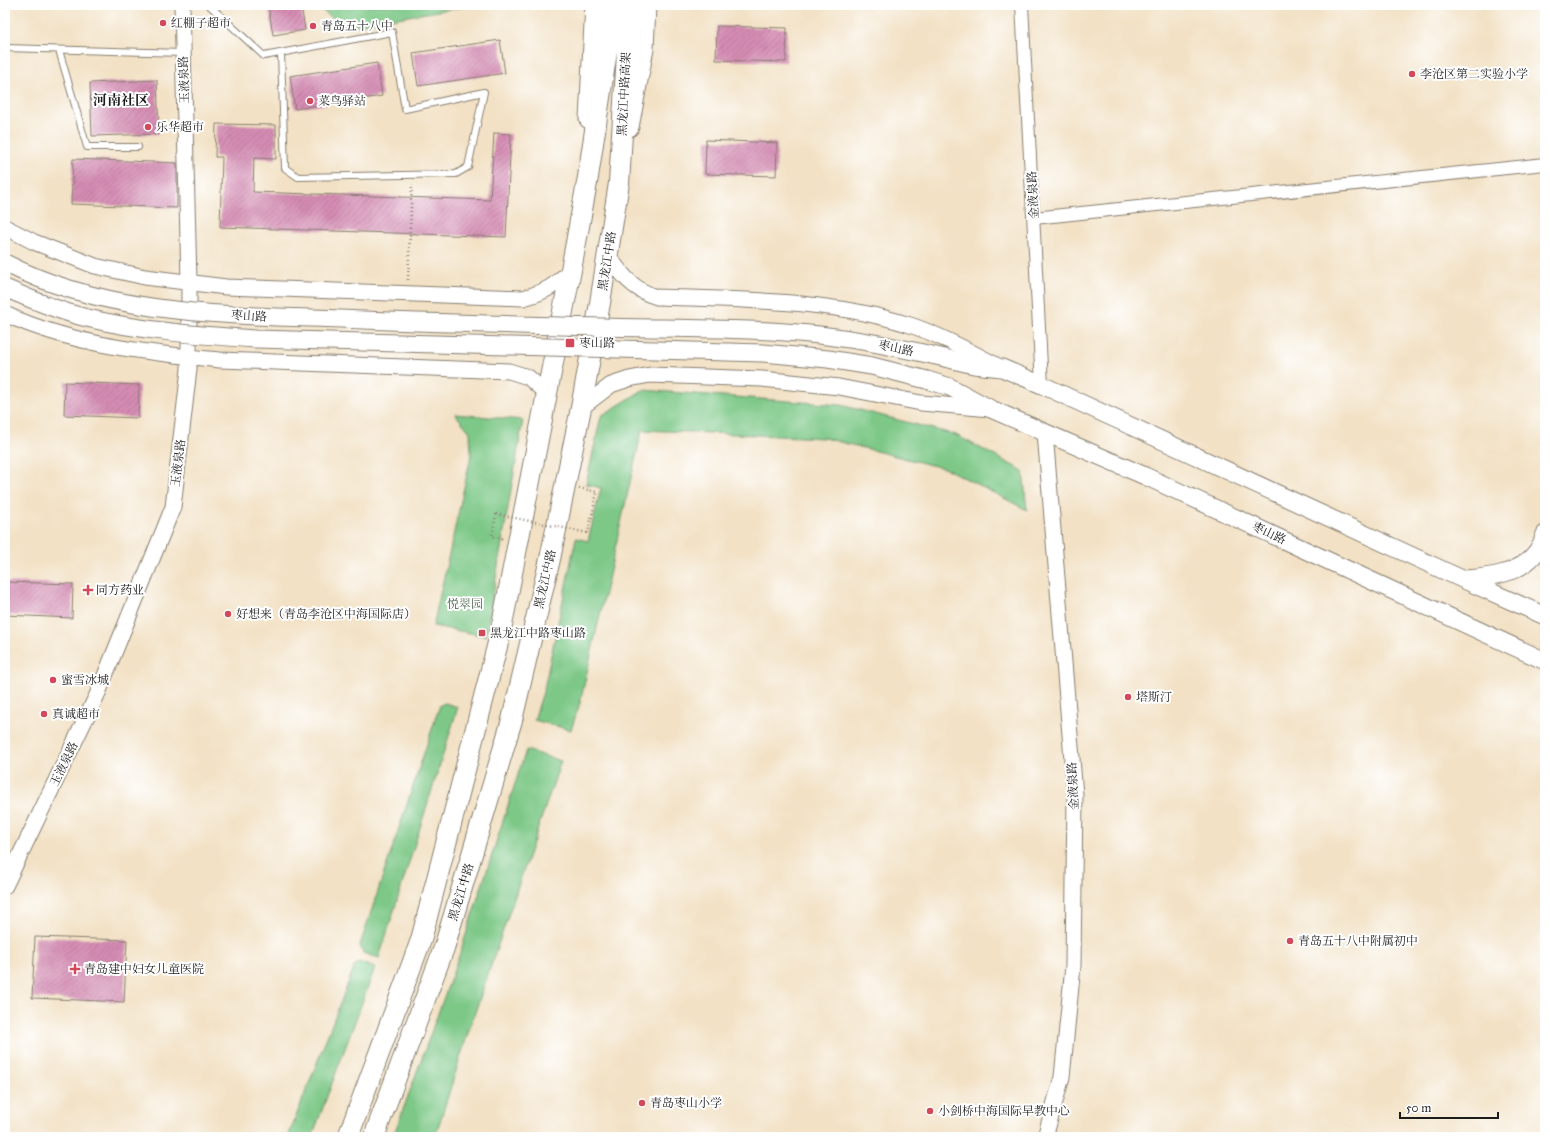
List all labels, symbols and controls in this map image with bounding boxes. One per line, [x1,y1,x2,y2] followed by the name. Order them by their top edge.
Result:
[171,16,231,30] place label: 红棚子超市
[158,18,168,28] marker: 红棚子超市
[321,19,393,33] place label: 青岛五十八中
[308,21,318,31] marker: 青岛五十八中
[615,52,633,136] street label: 黑龙江中路高架
[176,56,192,104] street label: 玉液泉路
[1420,67,1528,81] place label: 李沧区第二实验小学
[1407,69,1417,79] marker: 李沧区第二实验小学
[93,92,149,109] district label: 河南社区
[318,94,366,108] place label: 菜鸟驿站
[305,96,315,106] marker: 菜鸟驿站
[156,120,204,134] place label: 乐华超市
[143,122,153,132] marker: 乐华超市
[1025,171,1041,219] street label: 金液泉路
[595,230,619,292] street label: 黑龙江中路
[231,308,267,324] street label: 枣山路
[579,336,615,350] place label: 枣山路
[564,337,576,349] marker: 枣山路
[877,337,915,359] street label: 枣山路
[168,438,188,488] street label: 玉液泉路
[1250,519,1288,547] street label: 枣山路
[531,548,559,610] street label: 黑龙江中路
[96,583,144,597] place label: 同方药业
[83,585,93,595] marker: 同方药业
[447,597,483,611] park label: 悦翠园
[236,607,416,621] place label: 好想来（青岛李沧区中海国际店）
[223,609,233,619] marker: 好想来（青岛李沧区中海国际店）
[490,626,586,640] place label: 黑龙江中路枣山路
[477,628,487,638] marker: 黑龙江中路枣山路
[61,673,109,687] place label: 蜜雪冰城
[48,675,58,685] marker: 蜜雪冰城
[1136,690,1172,704] place label: 塔斯汀
[1123,692,1133,702] marker: 塔斯汀
[52,707,100,721] place label: 真诚超市
[39,709,49,719] marker: 真诚超市
[47,739,81,789] street label: 玉液泉路
[1065,762,1081,810] street label: 金液泉路
[446,861,476,923] street label: 黑龙江中路
[1298,934,1418,948] place label: 青岛五十八中附属初中
[1285,936,1295,946] marker: 青岛五十八中附属初中
[84,962,204,976] place label: 青岛建中妇女儿童医院
[69,963,81,975] marker: 青岛建中妇女儿童医院
[1400,1094,1498,1120] scale bar
[650,1096,722,1110] place label: 青岛枣山小学
[637,1098,647,1108] marker: 青岛枣山小学
[1406,1101,1431,1115] text: 50 m
[938,1104,1070,1118] place label: 小剑桥中海国际早教中心
[925,1106,935,1116] marker: 小剑桥中海国际早教中心

